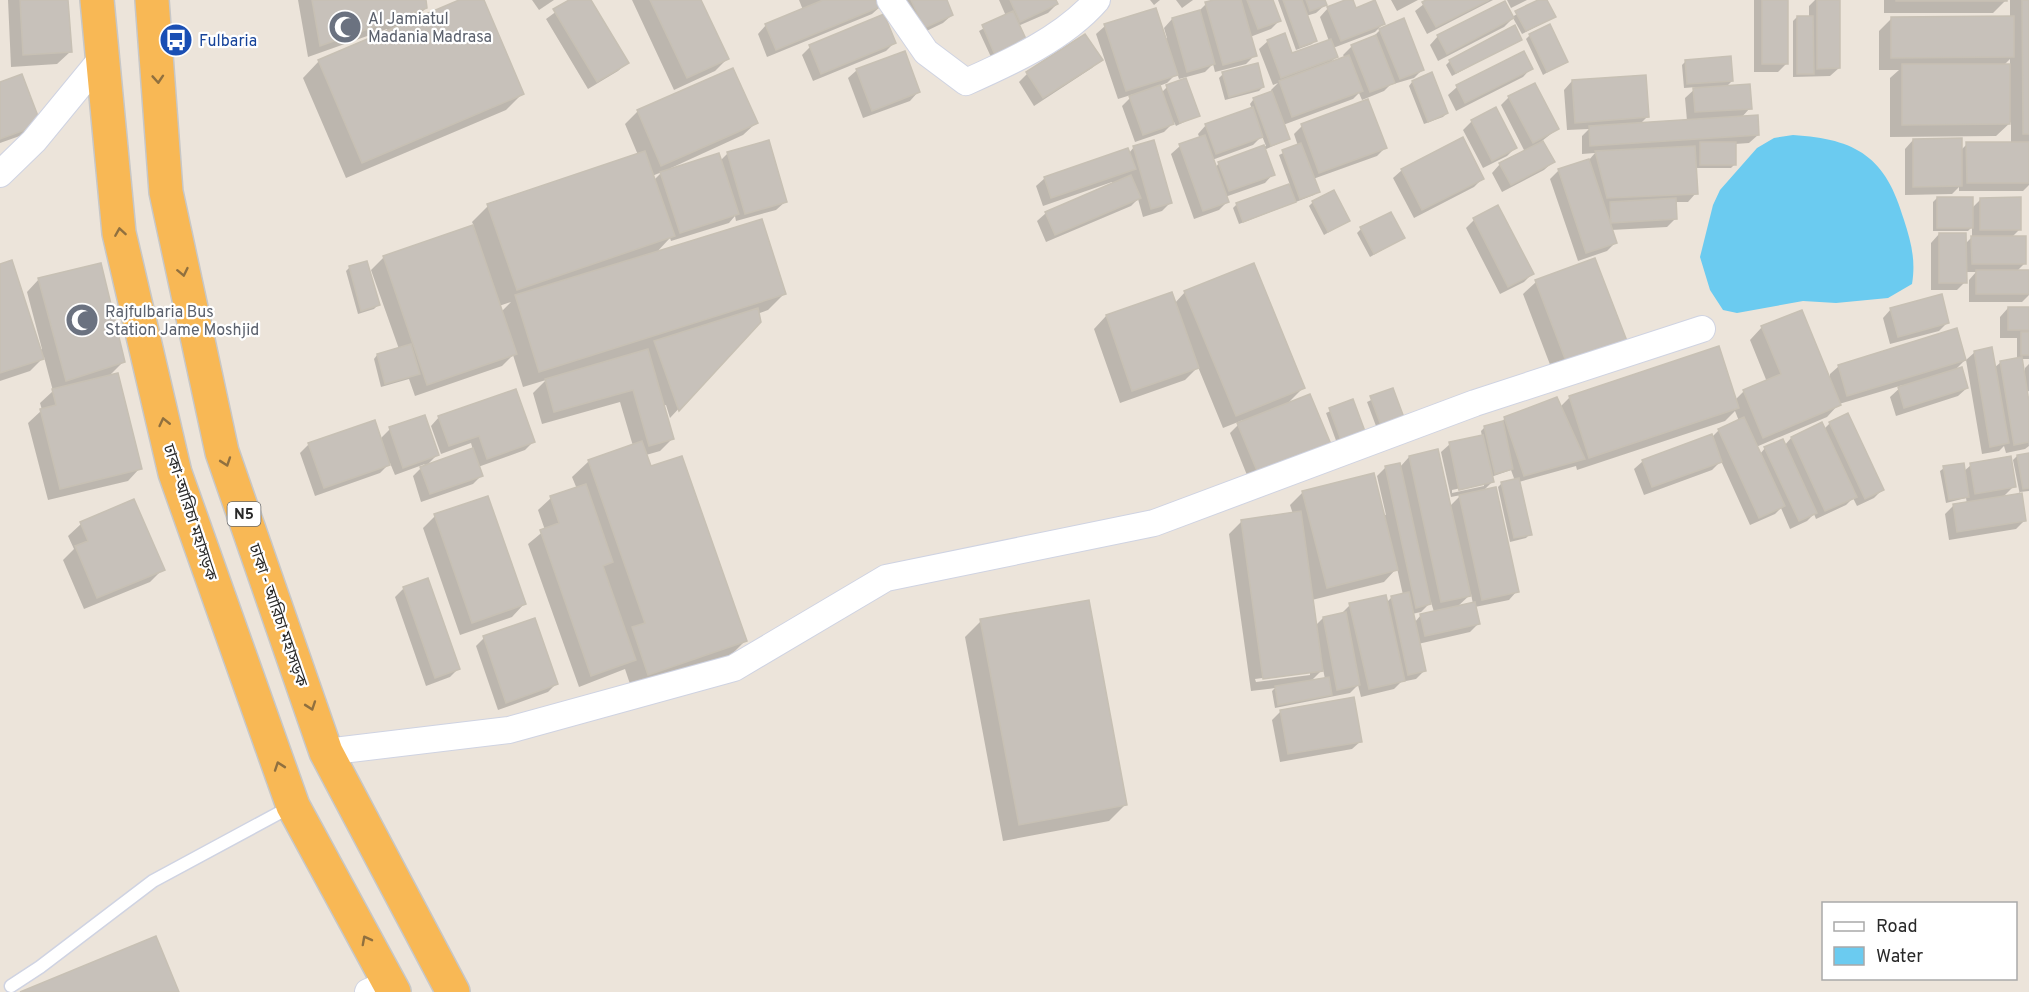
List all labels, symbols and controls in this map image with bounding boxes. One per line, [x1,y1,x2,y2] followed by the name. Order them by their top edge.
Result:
[327,9,363,45] mosque icon: Al Jamiatul Madania Madrasa
[368,10,492,48] place label: Al Jamiatul Madania Madrasa
[158,22,194,58] bus stop icon: Fulbaria
[199,32,257,52] place label: Fulbaria
[151,75,164,84] one-way arrow
[114,228,127,238] one-way arrow
[176,267,189,277] one-way arrow
[64,302,100,338] mosque icon: Rajfulbaria Bus Station Jame Moshjid
[105,303,259,341] place label: Rajfulbaria Bus Station Jame Moshjid
[158,418,171,428] one-way arrow
[157,441,222,584] street label: ঢাকা-আরিচা মহাসড়ক
[218,456,231,467] one-way arrow
[228,502,260,526] road number: N5
[243,540,312,691] street label: ঢাকা - আরিচা মহাসড়ক
[303,700,316,711] one-way arrow
[274,761,287,772] one-way arrow
[1822,902,2017,980] legend
[1876,916,1918,939] text: Road
[362,936,373,947] one-way arrow
[1876,946,1923,969] text: Water

